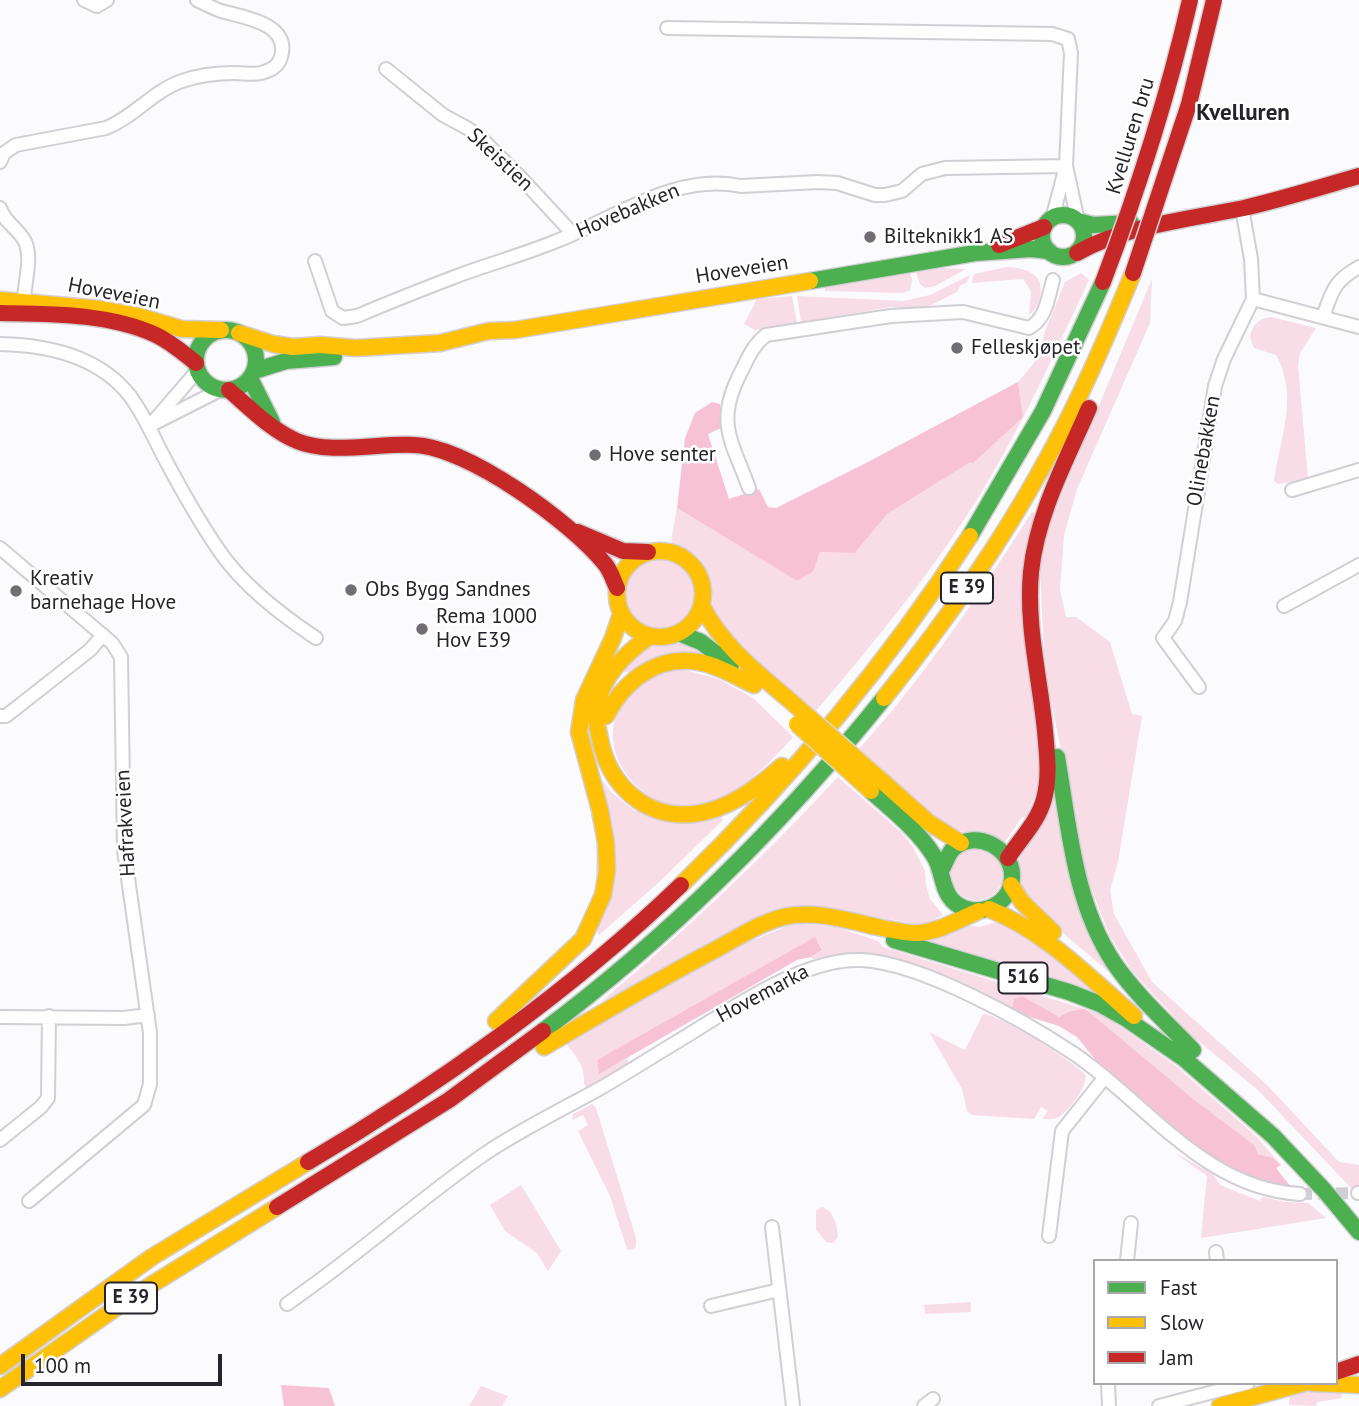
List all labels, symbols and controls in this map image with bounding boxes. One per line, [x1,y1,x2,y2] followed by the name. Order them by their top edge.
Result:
[1101,75,1161,197] street label: Kvelluren bru
[1196,99,1290,127] district label: Kvelluren
[462,123,538,197] street label: Skeistien
[573,178,683,244] street label: Hovebakken
[884,224,1013,250] place label: Bilteknikk1 AS
[862,229,878,245] marker: Bilteknikk1 AS
[694,250,790,290] street label: Hoveveien
[66,273,162,315] street label: Hoveveien
[971,335,1080,361] place label: Felleskjøpet
[949,340,965,356] marker: Felleskjøpet
[1182,394,1226,508] street label: Olinebakken
[609,442,716,468] place label: Hove senter
[587,447,603,463] marker: Hove senter
[30,566,176,616] place label: Kreativ barnehage Hove
[941,572,993,604] road number: E 39
[365,577,530,603] place label: Obs Bygg Sandnes
[343,582,359,598] marker: Obs Bygg Sandnes
[8,583,24,599] marker: Kreativ barnehage Hove
[436,604,537,654] place label: Rema 1000 Hov E39
[414,621,430,637] marker: Rema 1000 Hov E39
[111,769,141,877] street label: Hafrakveien
[713,959,813,1029] street label: Hovemarka
[998,962,1048,994] road number: 516
[1093,1259,1338,1385] legend
[1160,1274,1197,1301] text: Fast
[105,1282,157,1314] road number: E 39
[1160,1309,1204,1336] text: Slow
[24,1340,226,1384] scale bar
[1160,1344,1194,1371] text: Jam
[34,1352,91,1379] text: 100 m

